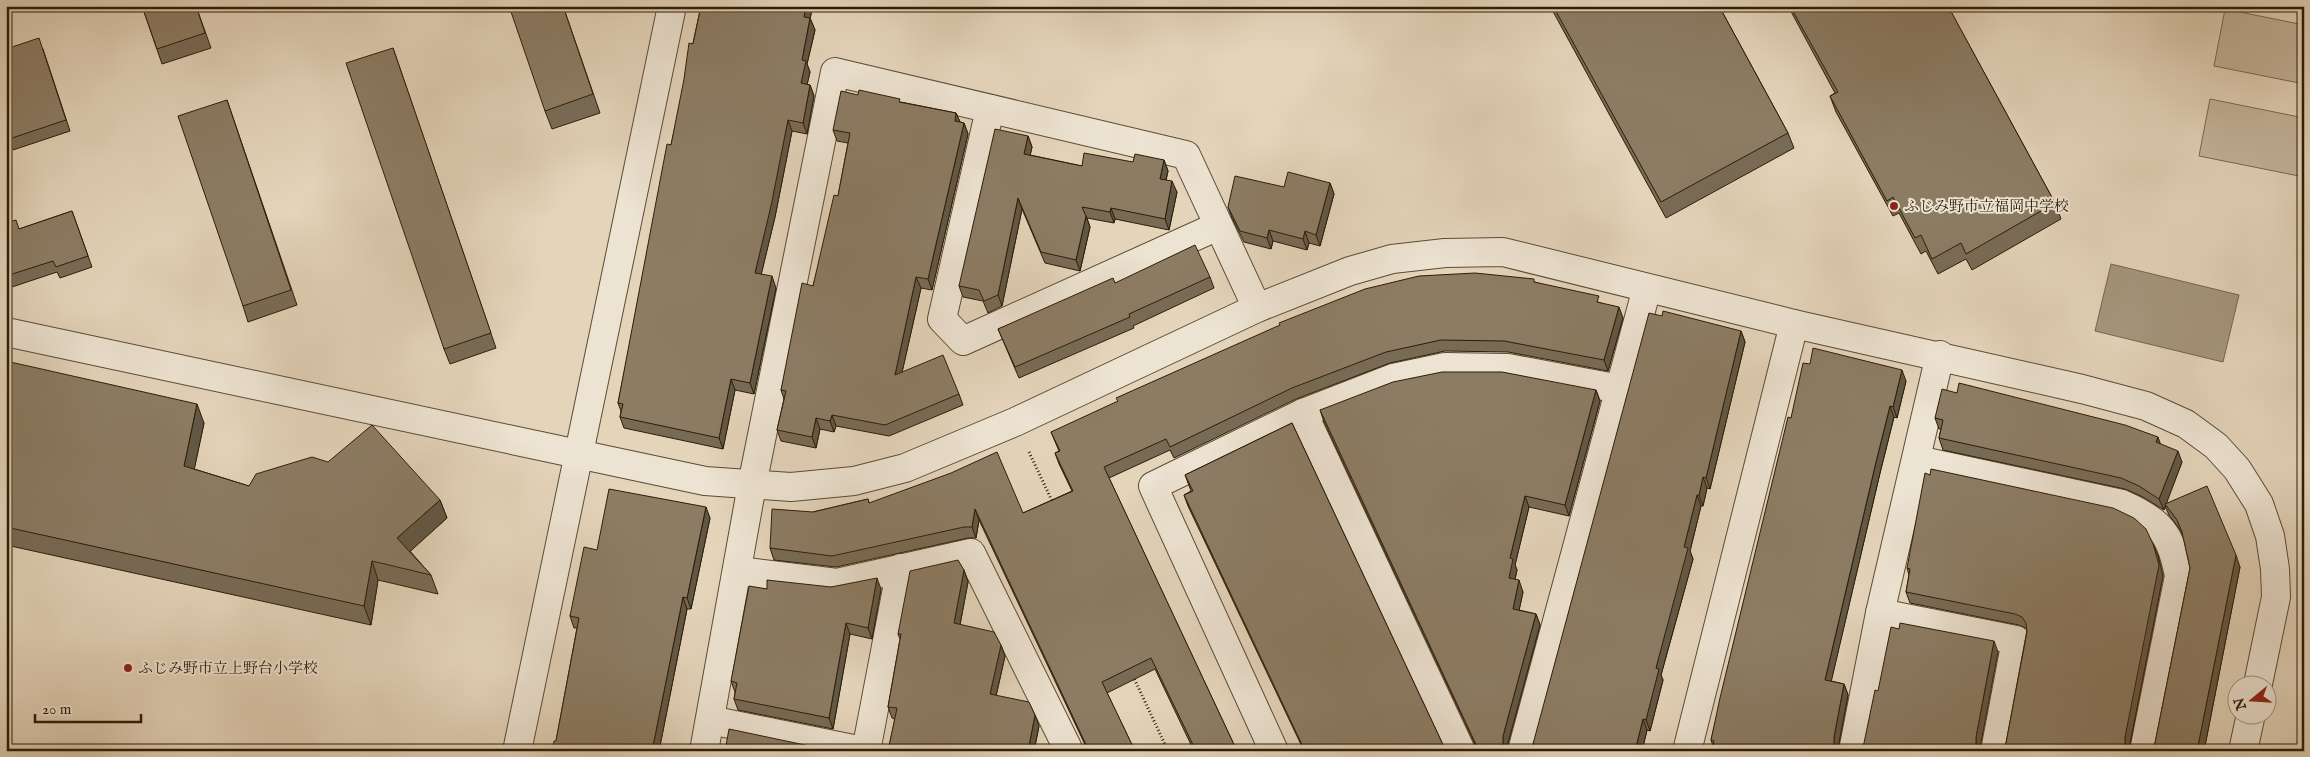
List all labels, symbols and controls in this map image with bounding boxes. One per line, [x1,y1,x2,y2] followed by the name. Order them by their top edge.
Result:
[1904,197,2069,216] place label: ふじみ野市立福岡中学校
[1888,200,1900,212] marker: ふじみ野市立福岡中学校
[138,659,318,678] place label: ふじみ野市立上野台小学校
[122,662,134,674] marker: ふじみ野市立上野台小学校
[2228,674,2278,724] north arrow
[35,692,141,724] scale bar
[2230,695,2251,713] text: N
[42,700,72,719] text: 20 m

